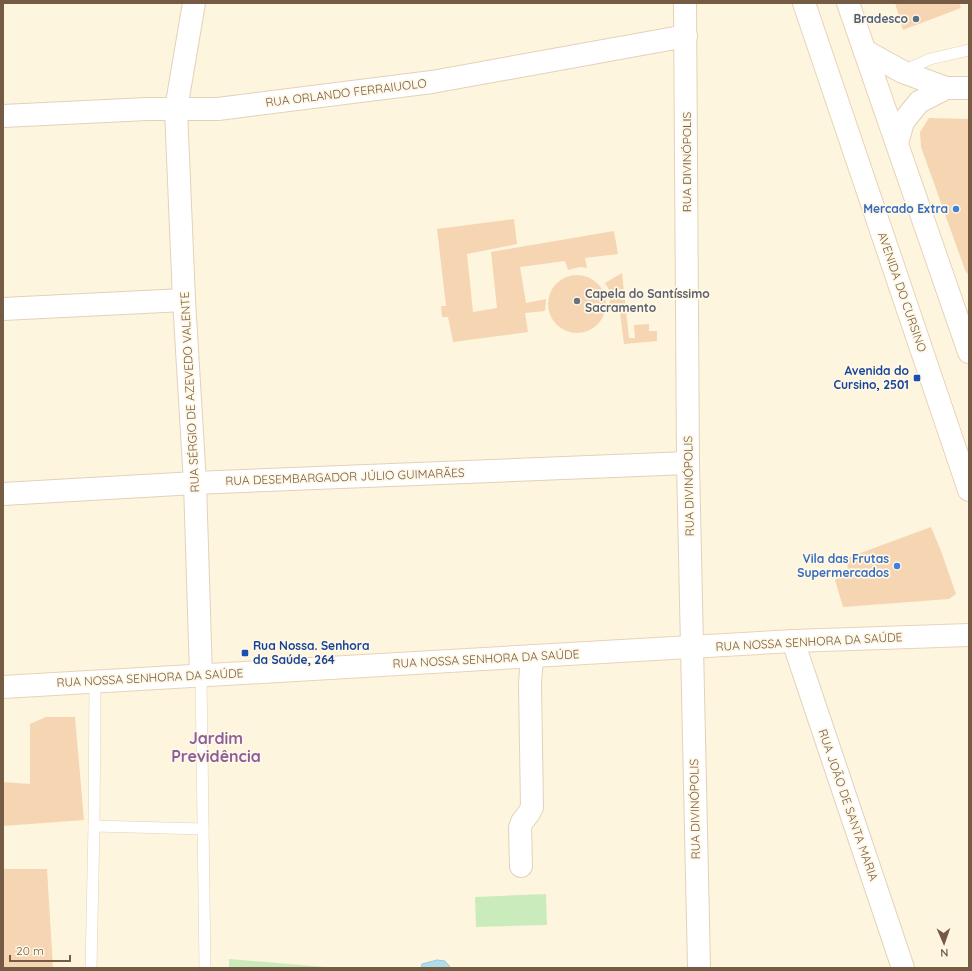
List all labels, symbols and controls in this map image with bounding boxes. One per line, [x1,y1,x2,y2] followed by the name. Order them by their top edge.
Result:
[853,11,909,26] place label: Bradesco
[911,14,921,24] marker: Bradesco
[264,75,427,110] street label: RUA ORLANDO FERRAIUOLO
[679,112,694,212] street label: RUA DIVINÓPOLIS
[863,201,948,216] place label: Mercado Extra
[951,204,961,214] marker: Mercado Extra
[875,230,930,354] street label: AVENIDA DO CURSINO
[585,286,710,315] place label: Capela do Santíssimo Sacramento
[177,291,202,493] street label: RUA SÉRGIO DE AZEVEDO VALENTE
[572,296,582,306] marker: Capela do Santíssimo Sacramento
[834,363,910,392] place label: Avenida do Cursino, 2501
[912,373,922,383] marker: Avenida do Cursino, 2501
[680,435,697,536] street label: RUA DIVINÓPOLIS
[225,465,465,488] street label: RUA DESEMBARGADOR JÚLIO GUIMARÃES
[797,551,889,580] place label: Vila das Frutas Supermercados
[892,561,902,571] marker: Vila das Frutas Supermercados
[715,629,903,654] street label: RUA NOSSA SENHORA DA SAÚDE
[253,638,369,667] place label: Rua Nossa. Senhora da Saúde, 264
[392,646,580,671] street label: RUA NOSSA SENHORA DA SAÚDE
[240,648,250,658] marker: Rua Nossa. Senhora da Saúde, 264
[56,665,244,690] street label: RUA NOSSA SENHORA DA SAÚDE
[815,727,882,883] street label: RUA JOÃO DE SANTA MARIA
[171,728,261,766] district label: Jardim Previdência
[686,758,703,859] street label: RUA DIVINÓPOLIS
[924,923,964,963] north arrow
[10,937,70,963] scale bar
[16,943,44,958] text: 20 m
[940,946,949,960] text: N

